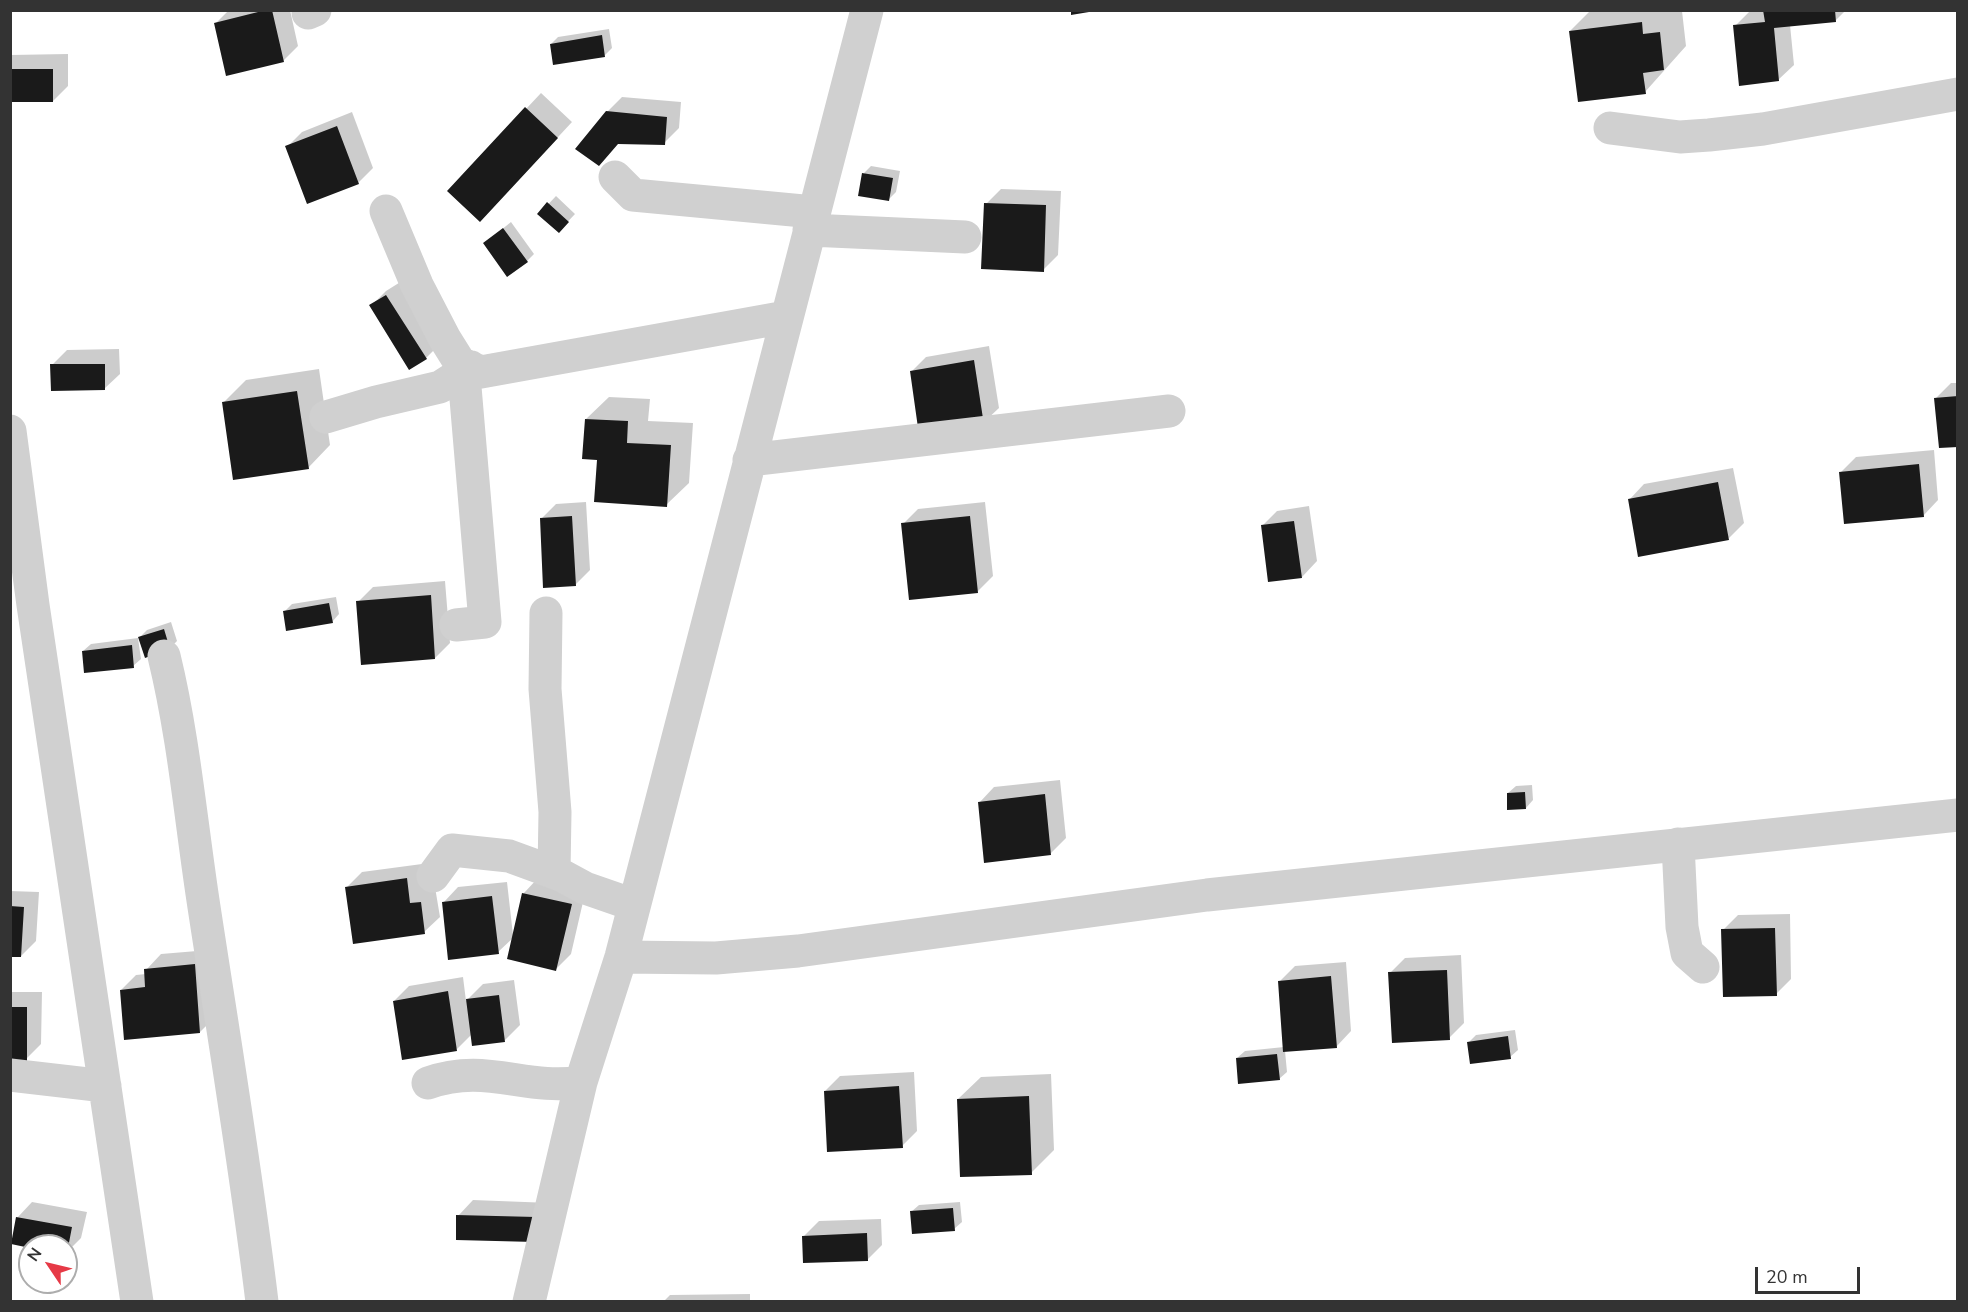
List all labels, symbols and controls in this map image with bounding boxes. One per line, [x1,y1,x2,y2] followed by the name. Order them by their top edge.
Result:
[18,1234,78,1294] north arrow
[22,1244,47,1266] text: N
[1758,1255,1863,1293] scale bar
[1766,1265,1808,1289] text: 20 m

